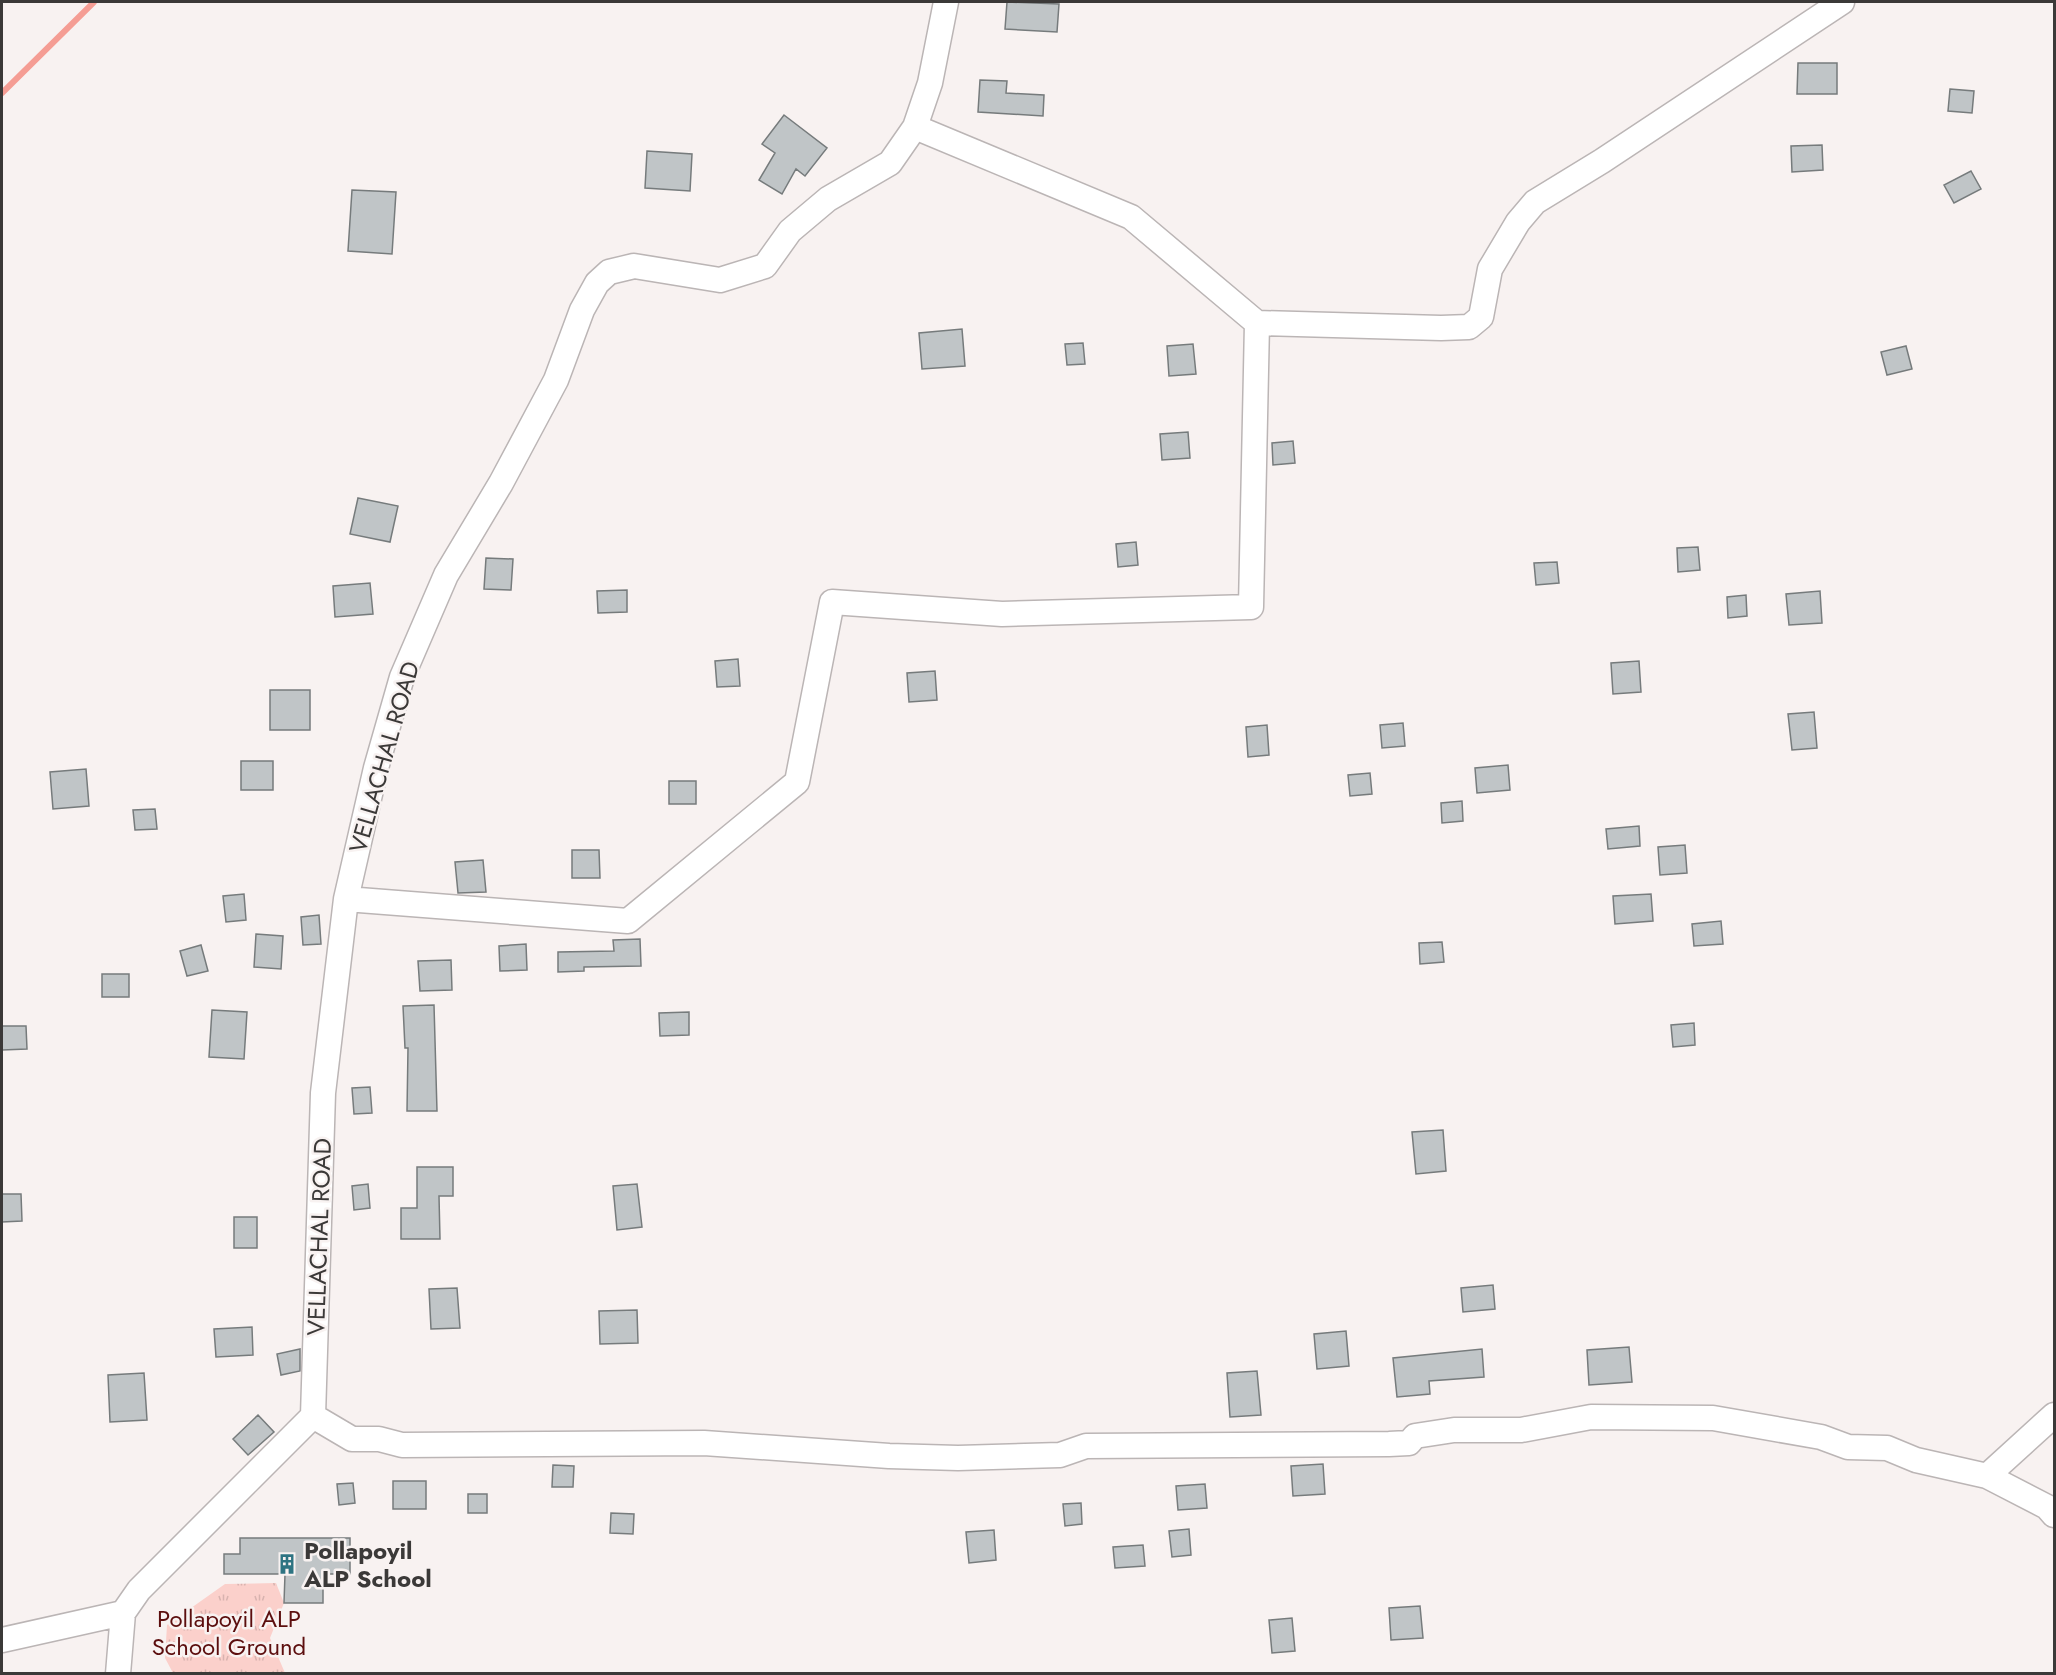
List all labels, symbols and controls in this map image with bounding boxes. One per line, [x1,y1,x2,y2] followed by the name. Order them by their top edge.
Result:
[340,657,428,857] street label: VELLACHAL ROAD
[298,1138,340,1336] street label: VELLACHAL ROAD
[303,1533,432,1596] place label: Pollapoyil ALP School
[275,1552,299,1576] building icon: Pollapoyil ALP School
[152,1601,306,1664] park label: Pollapoyil ALP School Ground

